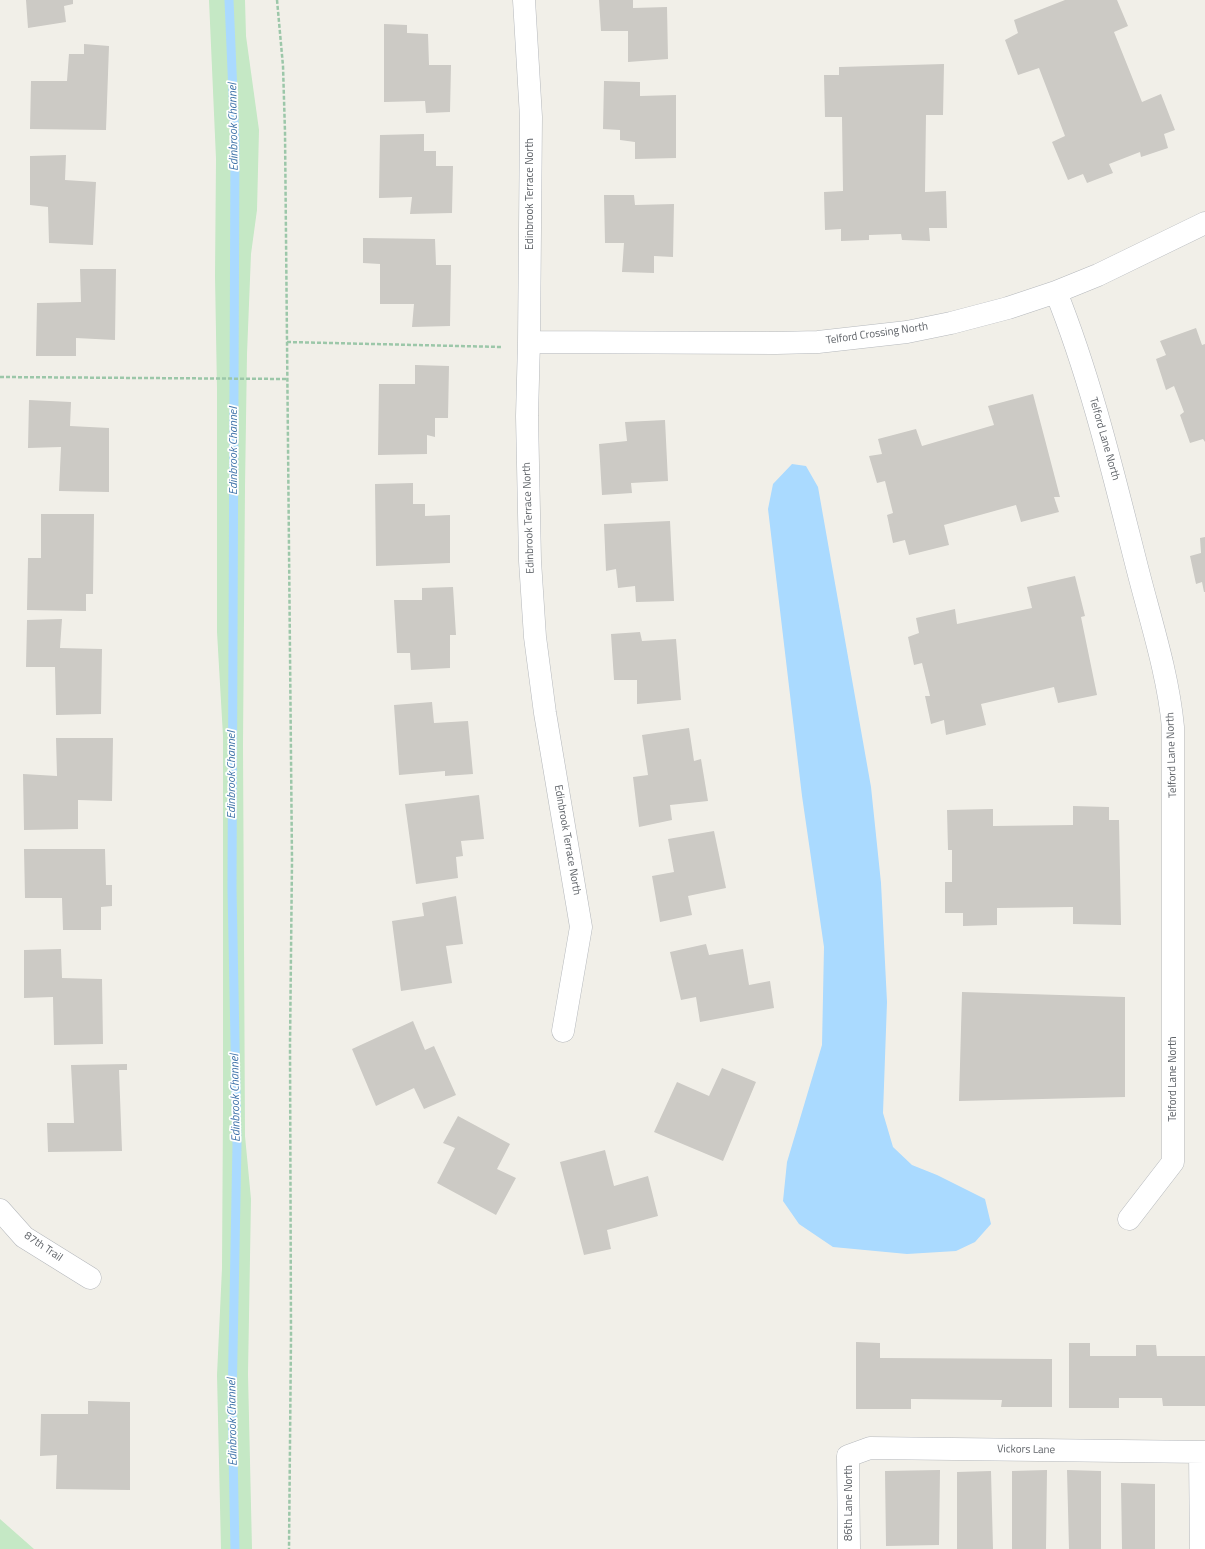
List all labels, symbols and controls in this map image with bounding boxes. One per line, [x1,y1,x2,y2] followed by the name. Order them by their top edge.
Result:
[226,83,242,171] water label: Edinbrook Channel
[523,138,537,250] street label: Edinbrook Terrace North
[825,320,929,348] street label: Telford Crossing North
[1086,396,1122,482] street label: Telford Lane North
[227,407,241,495] water label: Edinbrook Channel
[520,462,538,574] street label: Edinbrook Terrace North
[1164,712,1180,798] street label: Telford Lane North
[225,731,239,819] water label: Edinbrook Channel
[551,784,583,896] street label: Edinbrook Terrace North
[1166,1036,1180,1122] street label: Telford Lane North
[228,1054,244,1142] water label: Edinbrook Channel
[21,1229,65,1265] street label: 87th Trail
[225,1378,241,1466] water label: Edinbrook Channel
[997,1443,1055,1457] street label: Vickors Lane
[842,1465,856,1541] street label: 86th Lane North

